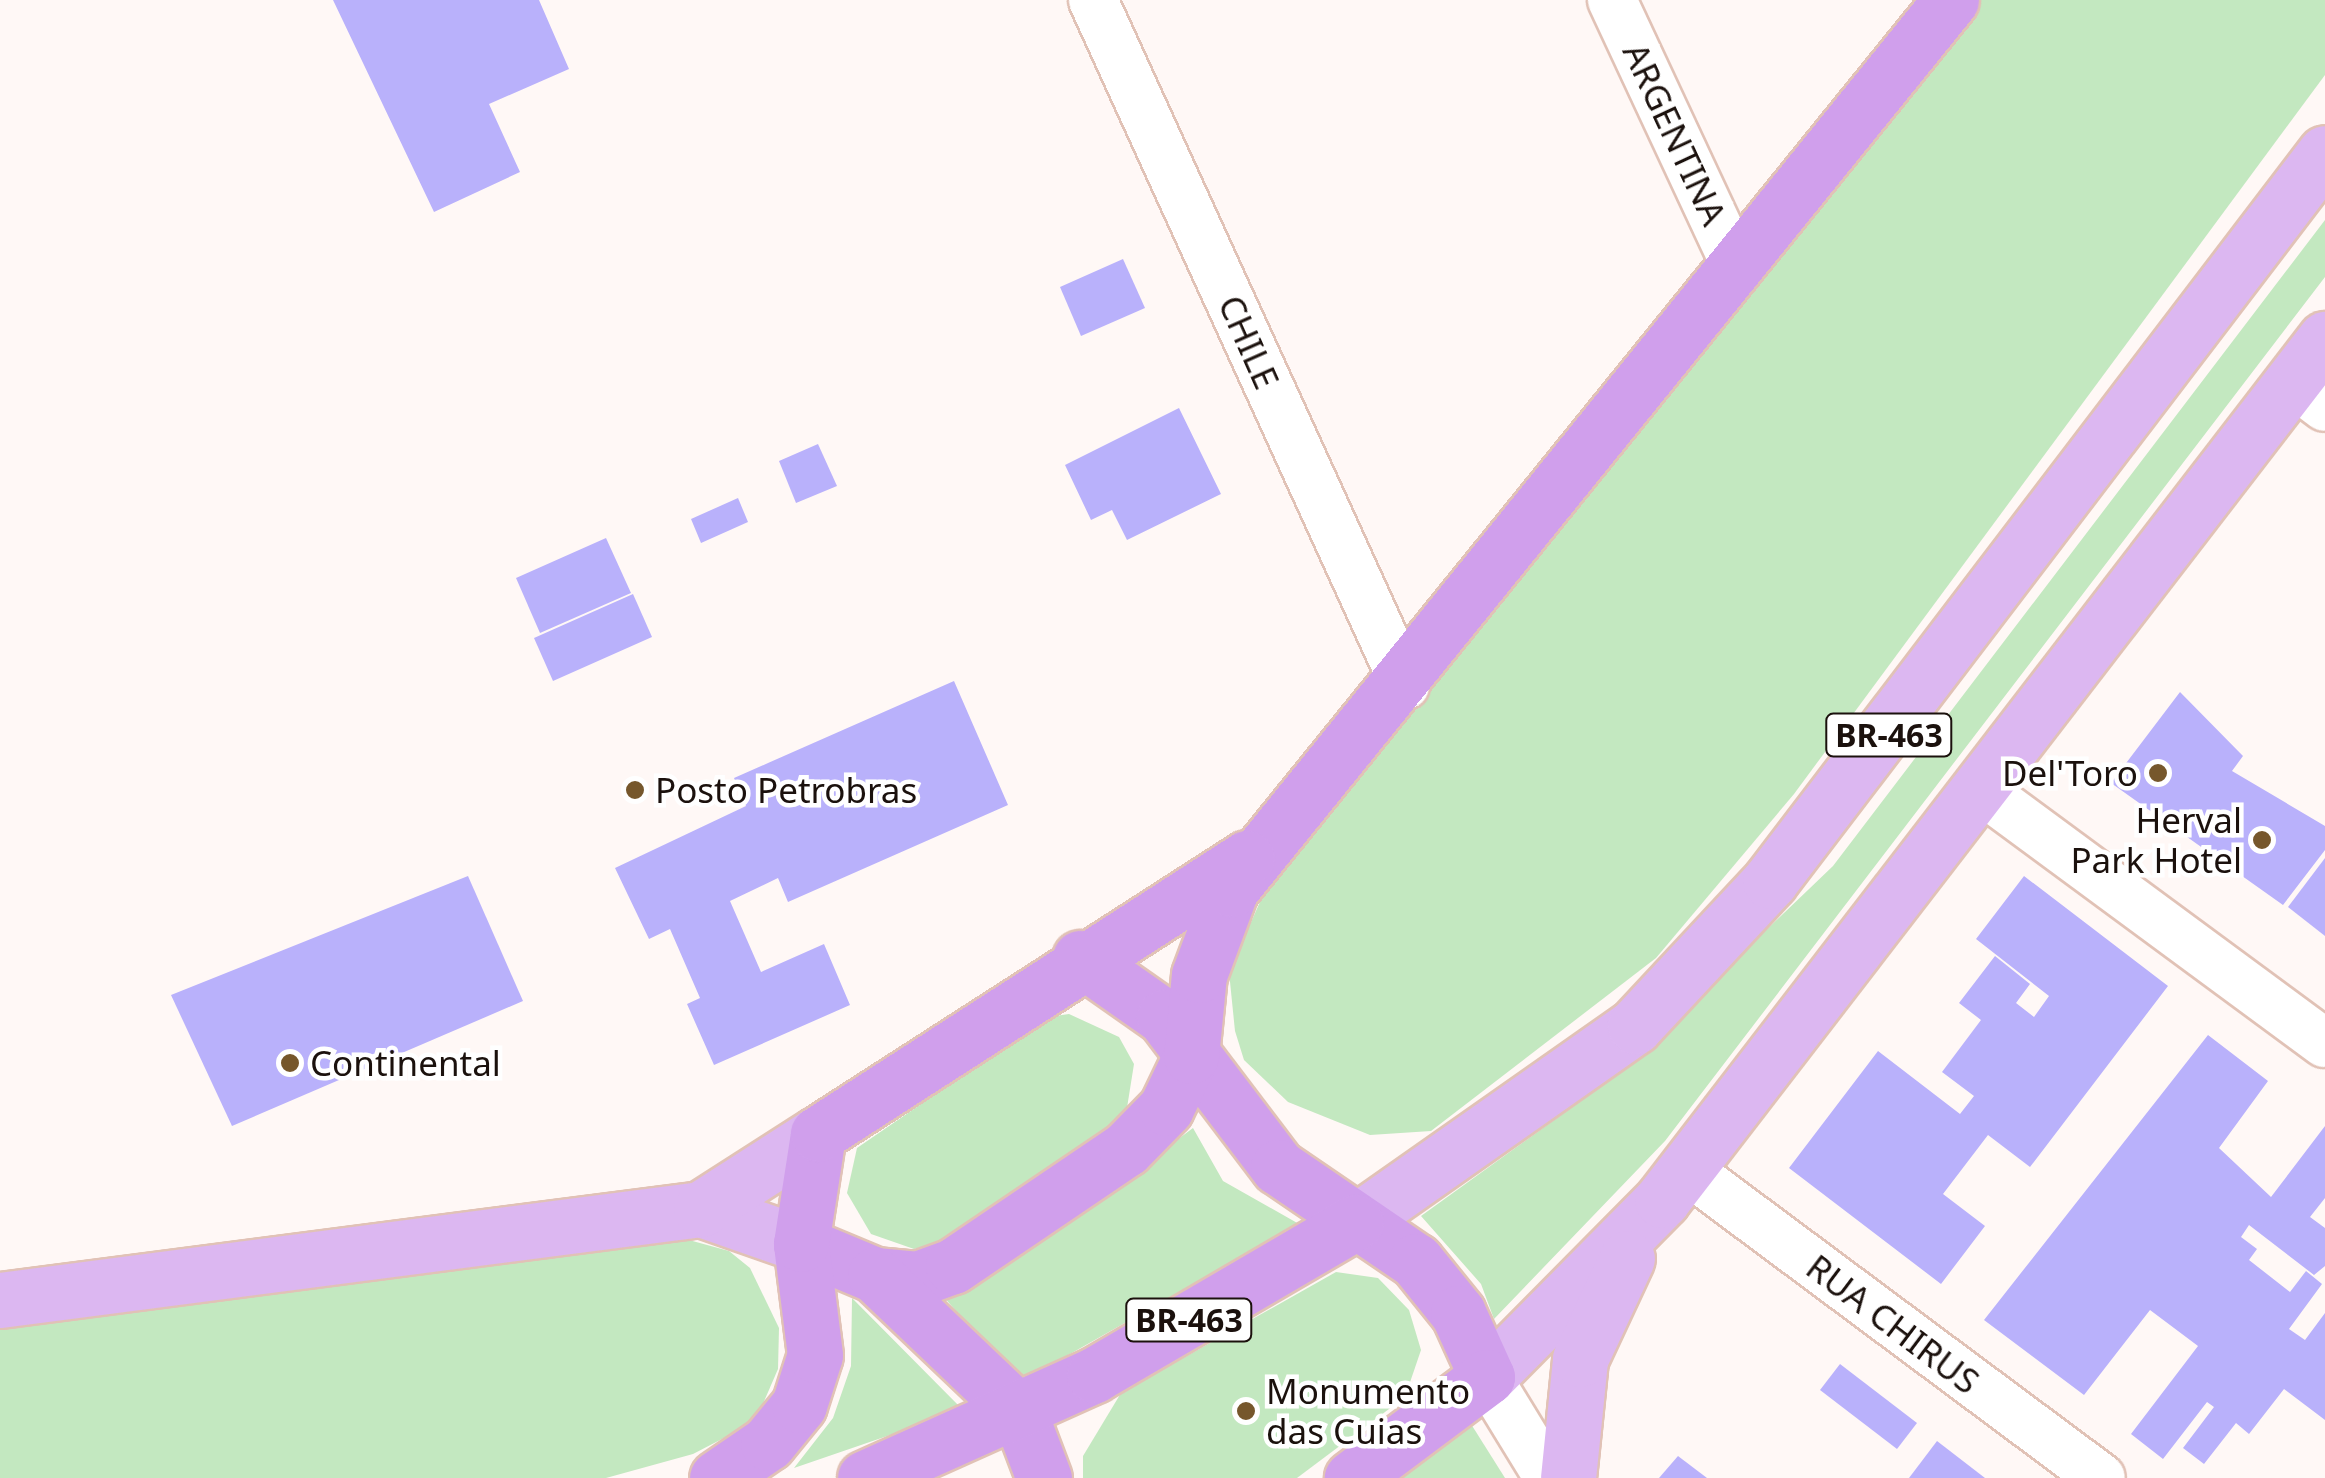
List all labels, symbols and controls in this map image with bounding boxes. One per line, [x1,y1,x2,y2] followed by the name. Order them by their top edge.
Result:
[1615,36,1735,232] street label: ARGENTINA
[1210,289,1288,395] street label: CHILE
[1824,708,1954,762] road number: BR-463
[2002,752,2138,794] place label: Del'Toro
[2147,762,2169,784] marker: Del'Toro
[655,769,917,811] place label: Posto Petrobras
[624,779,646,801] marker: Posto Petrobras
[2070,799,2242,881] place label: Herval Park Hotel
[2251,829,2273,851] marker: Herval Park Hotel
[310,1042,501,1084] place label: Continental
[279,1052,301,1074] marker: Continental
[1799,1246,1987,1402] street label: RUA CHIRUS
[1124,1293,1254,1347] road number: BR-463
[1266,1370,1470,1452] place label: Monumento das Cuias
[1235,1400,1257,1422] marker: Monumento das Cuias

